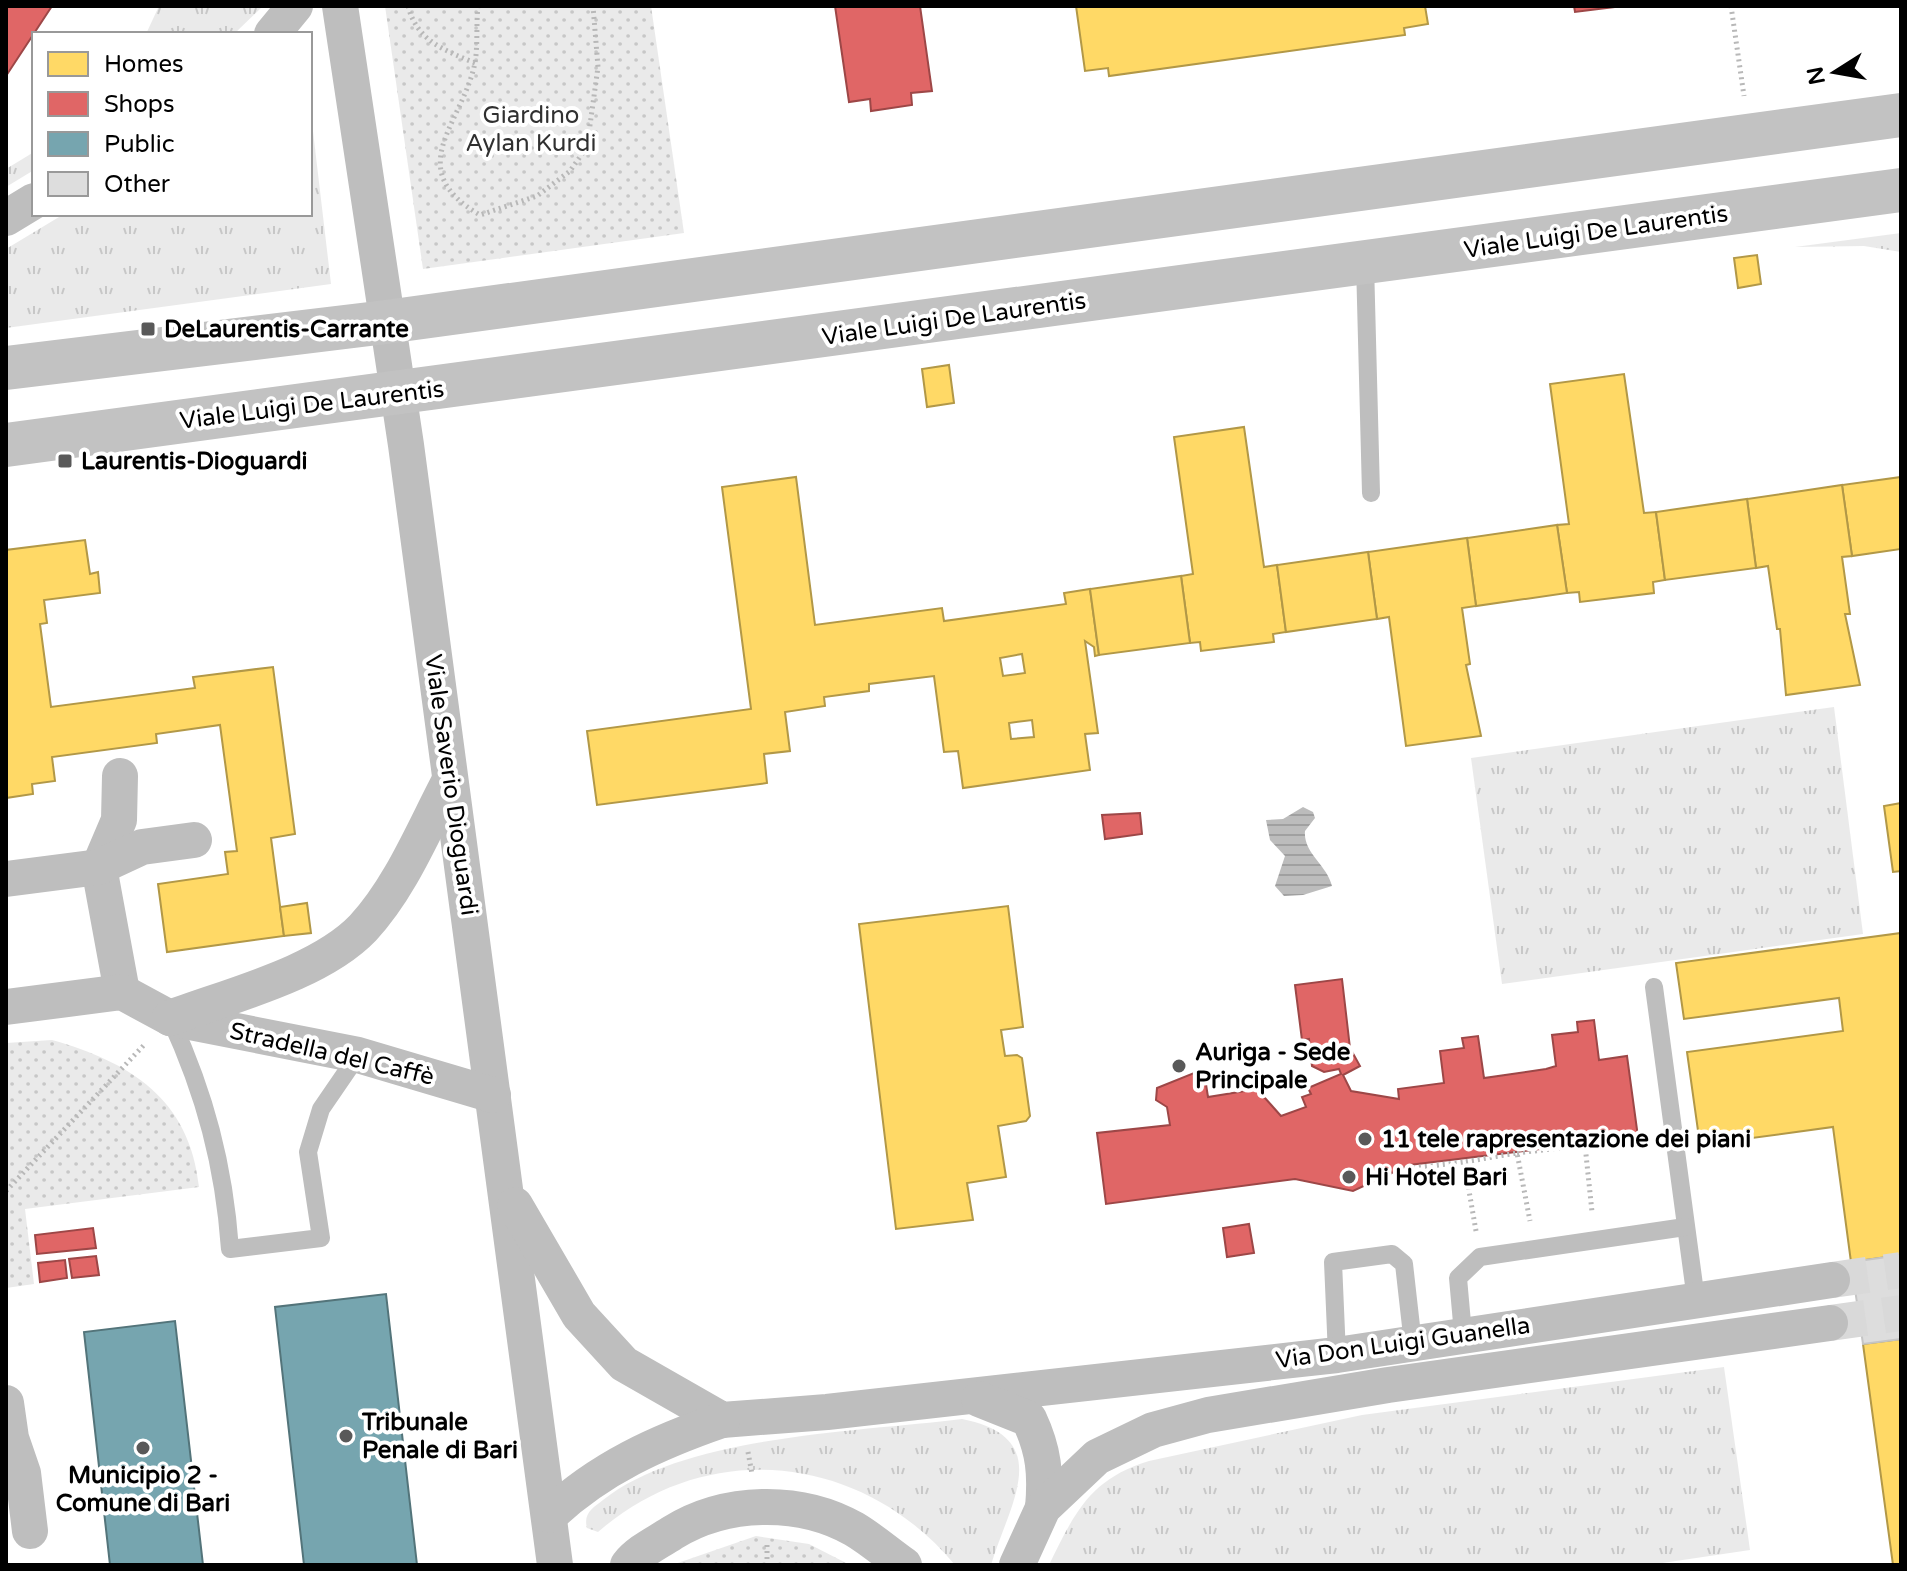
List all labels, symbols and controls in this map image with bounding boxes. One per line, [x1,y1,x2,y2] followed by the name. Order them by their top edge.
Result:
[32,32,312,216] legend
[1795,32,1875,112] north arrow
[104,50,184,79] text: Homes
[1802,64,1831,87] text: N
[104,90,174,119] text: Shops
[466,101,596,158] park label: Giardino Aylan Kurdi
[104,130,174,159] text: Public
[104,170,171,199] text: Other
[1462,199,1730,265] street label: Viale Luigi De Laurentis
[820,286,1088,352] street label: Viale Luigi De Laurentis
[164,315,409,344] place label: DeLaurentis-Carrante
[139,320,157,338] marker: DeLaurentis-Carrante
[178,374,446,436] street label: Viale Luigi De Laurentis
[81,447,308,476] place label: Laurentis-Dioguardi
[56,452,74,470] marker: Laurentis-Dioguardi
[418,653,484,917] street label: Viale Saverio Dioguardi
[227,1016,437,1092] street label: Stradella del Caffè
[1195,1038,1351,1095] place label: Auriga - Sede Principale
[1170,1057,1188,1075] marker: Auriga - Sede Principale
[1381,1125,1751,1154] place label: 11 tele rapresentazione dei piani
[1356,1130,1374,1148] marker: 11 tele rapresentazione dei piani
[1365,1163,1507,1192] place label: Hi Hotel Bari
[1340,1168,1358,1186] marker: Hi Hotel Bari
[1274,1311,1532,1375] street label: Via Don Luigi Guanella
[361,1408,518,1465] place label: Tribunale Penale di Bari
[337,1427,355,1445] marker: Tribunale Penale di Bari
[134,1439,152,1457] marker: Municipio 2 - Comune di Bari
[56,1461,230,1518] place label: Municipio 2 - Comune di Bari

